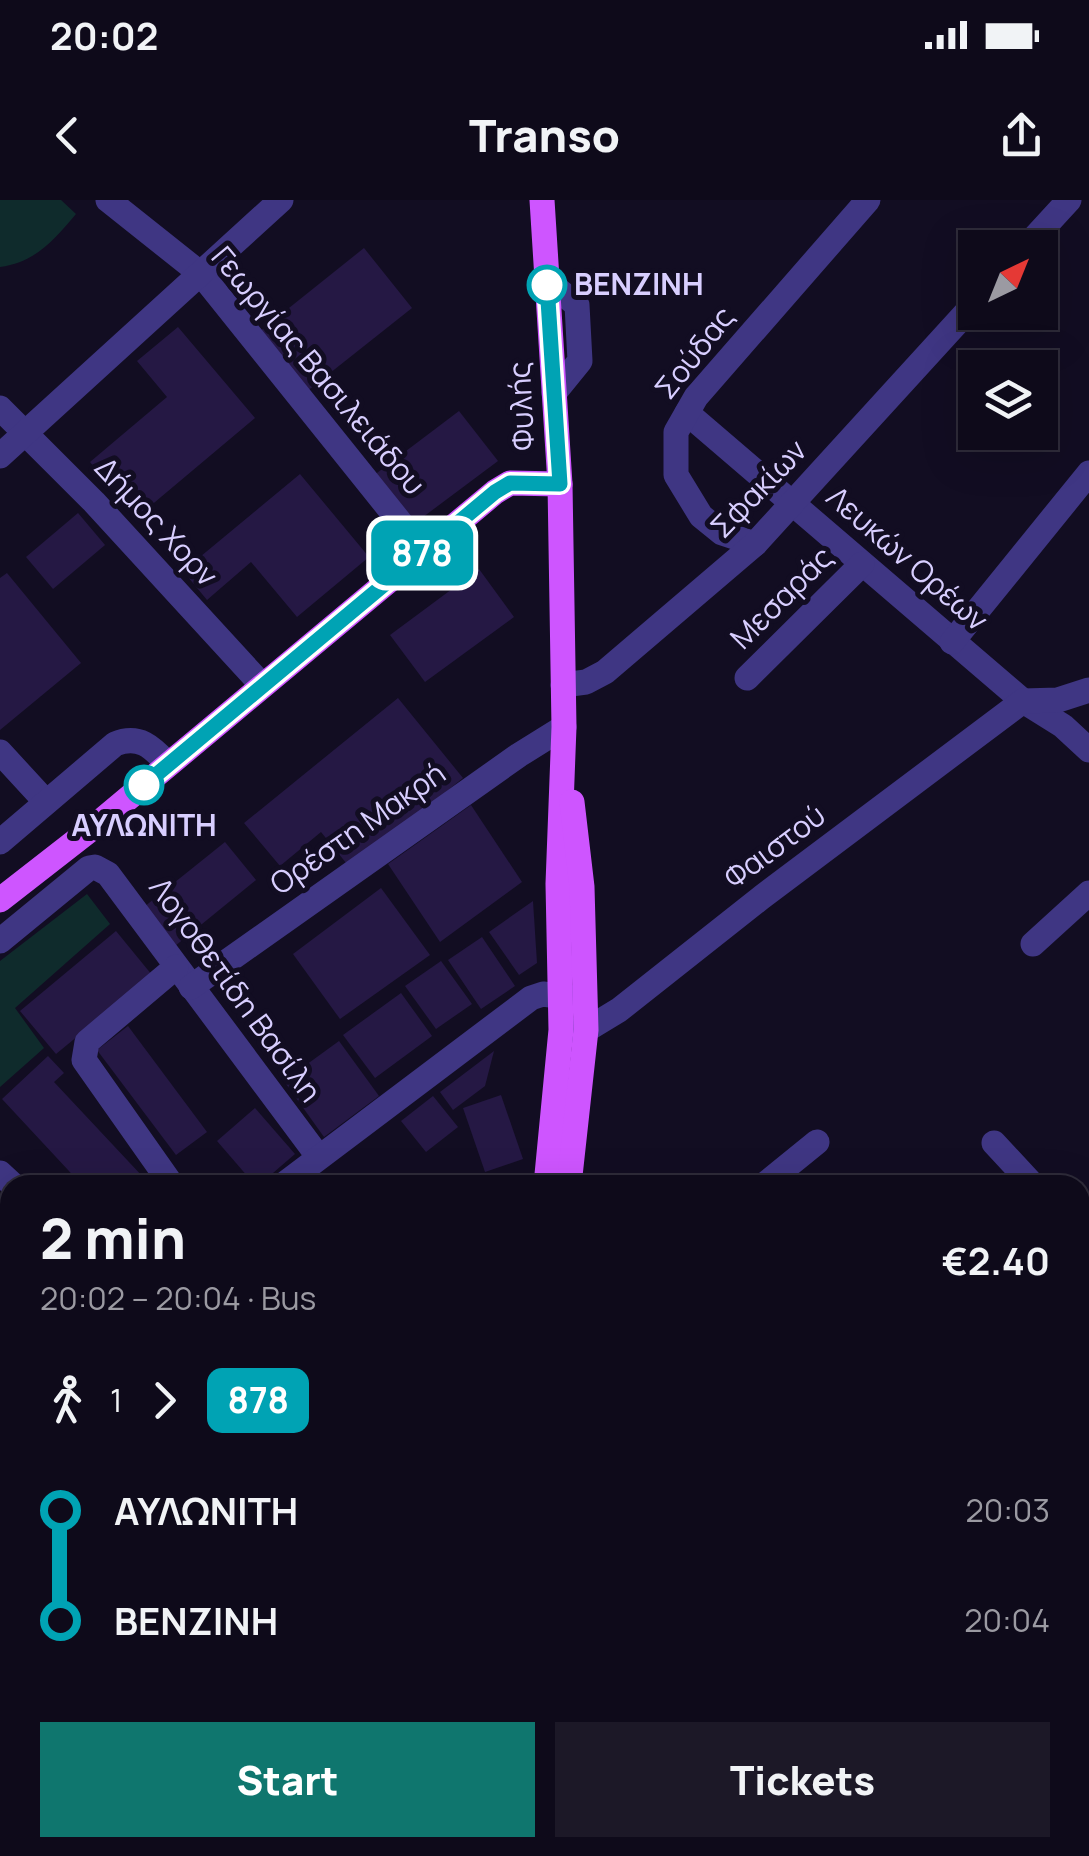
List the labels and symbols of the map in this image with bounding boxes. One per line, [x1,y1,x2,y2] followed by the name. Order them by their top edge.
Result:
[958,230,1058,330] north arrow
[203,237,435,503] street label: Γεωργίας Βασιλειάδου
[574,263,704,304] place label: ΒΕΝΖΙΝΗ
[528,266,566,304] marker: ΒΕΝΖΙΝΗ
[645,297,743,407] street label: Σούδας
[498,361,543,452] street label: Φυλής
[701,430,815,546] street label: Σφακίων
[86,447,228,595] street label: Δήμος Χορν
[819,476,997,639] street label: Λευκών Ορέων
[364,520,480,586] line badge: 878
[721,537,841,657] street label: Μεσαράς
[261,752,453,903] street label: Ορέστη Μακρή
[125,766,163,804] marker: ΑΥΛΩΝΙΤΗ
[715,794,833,897] street label: Φαιστού
[71,804,217,845] place label: ΑΥΛΩΝΙΤΗ
[141,869,332,1110] street label: Λογοθετίδη Βασίλη

